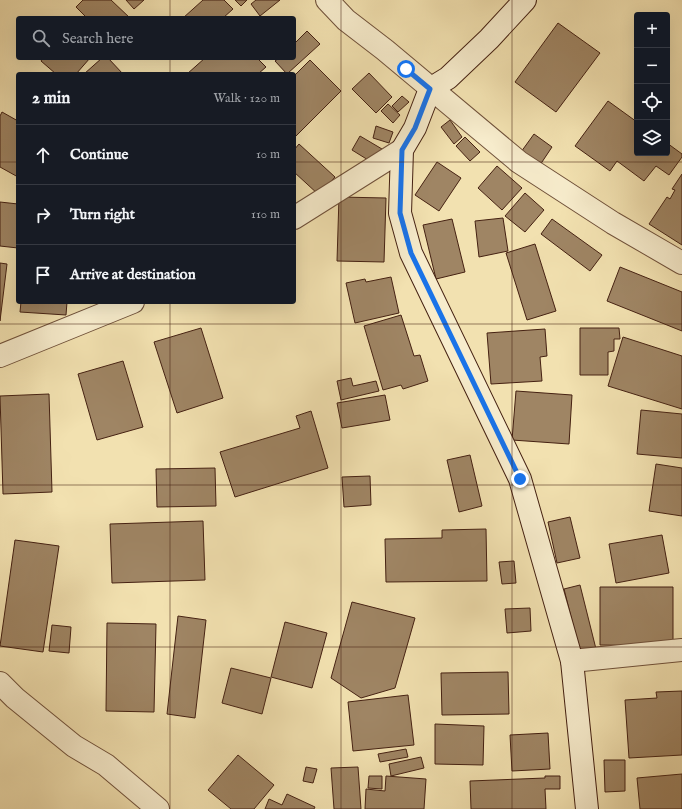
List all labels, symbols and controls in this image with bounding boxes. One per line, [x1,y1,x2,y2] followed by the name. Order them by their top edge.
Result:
[634,12,670,156] map controls
[634,12,670,48] button: +
[16,16,296,60] search box
[30,27,52,49] icon: search
[62,29,133,48] text: Search here
[634,48,670,84] button: −
[397,60,415,78] route start
[634,84,670,120] button: locate
[32,88,70,109] text: 2 min
[214,90,280,107] text: Walk · 120 m
[634,120,670,156] button: layers
[32,144,54,166] icon: ahead
[70,145,128,164] text: Continue
[256,146,280,163] text: 10 m
[32,204,54,226] icon: right
[70,205,135,224] text: Turn right
[251,206,280,223] text: 110 m
[32,264,54,286] icon: arrive
[70,265,196,284] text: Arrive at destination
[511,470,529,488] route end

